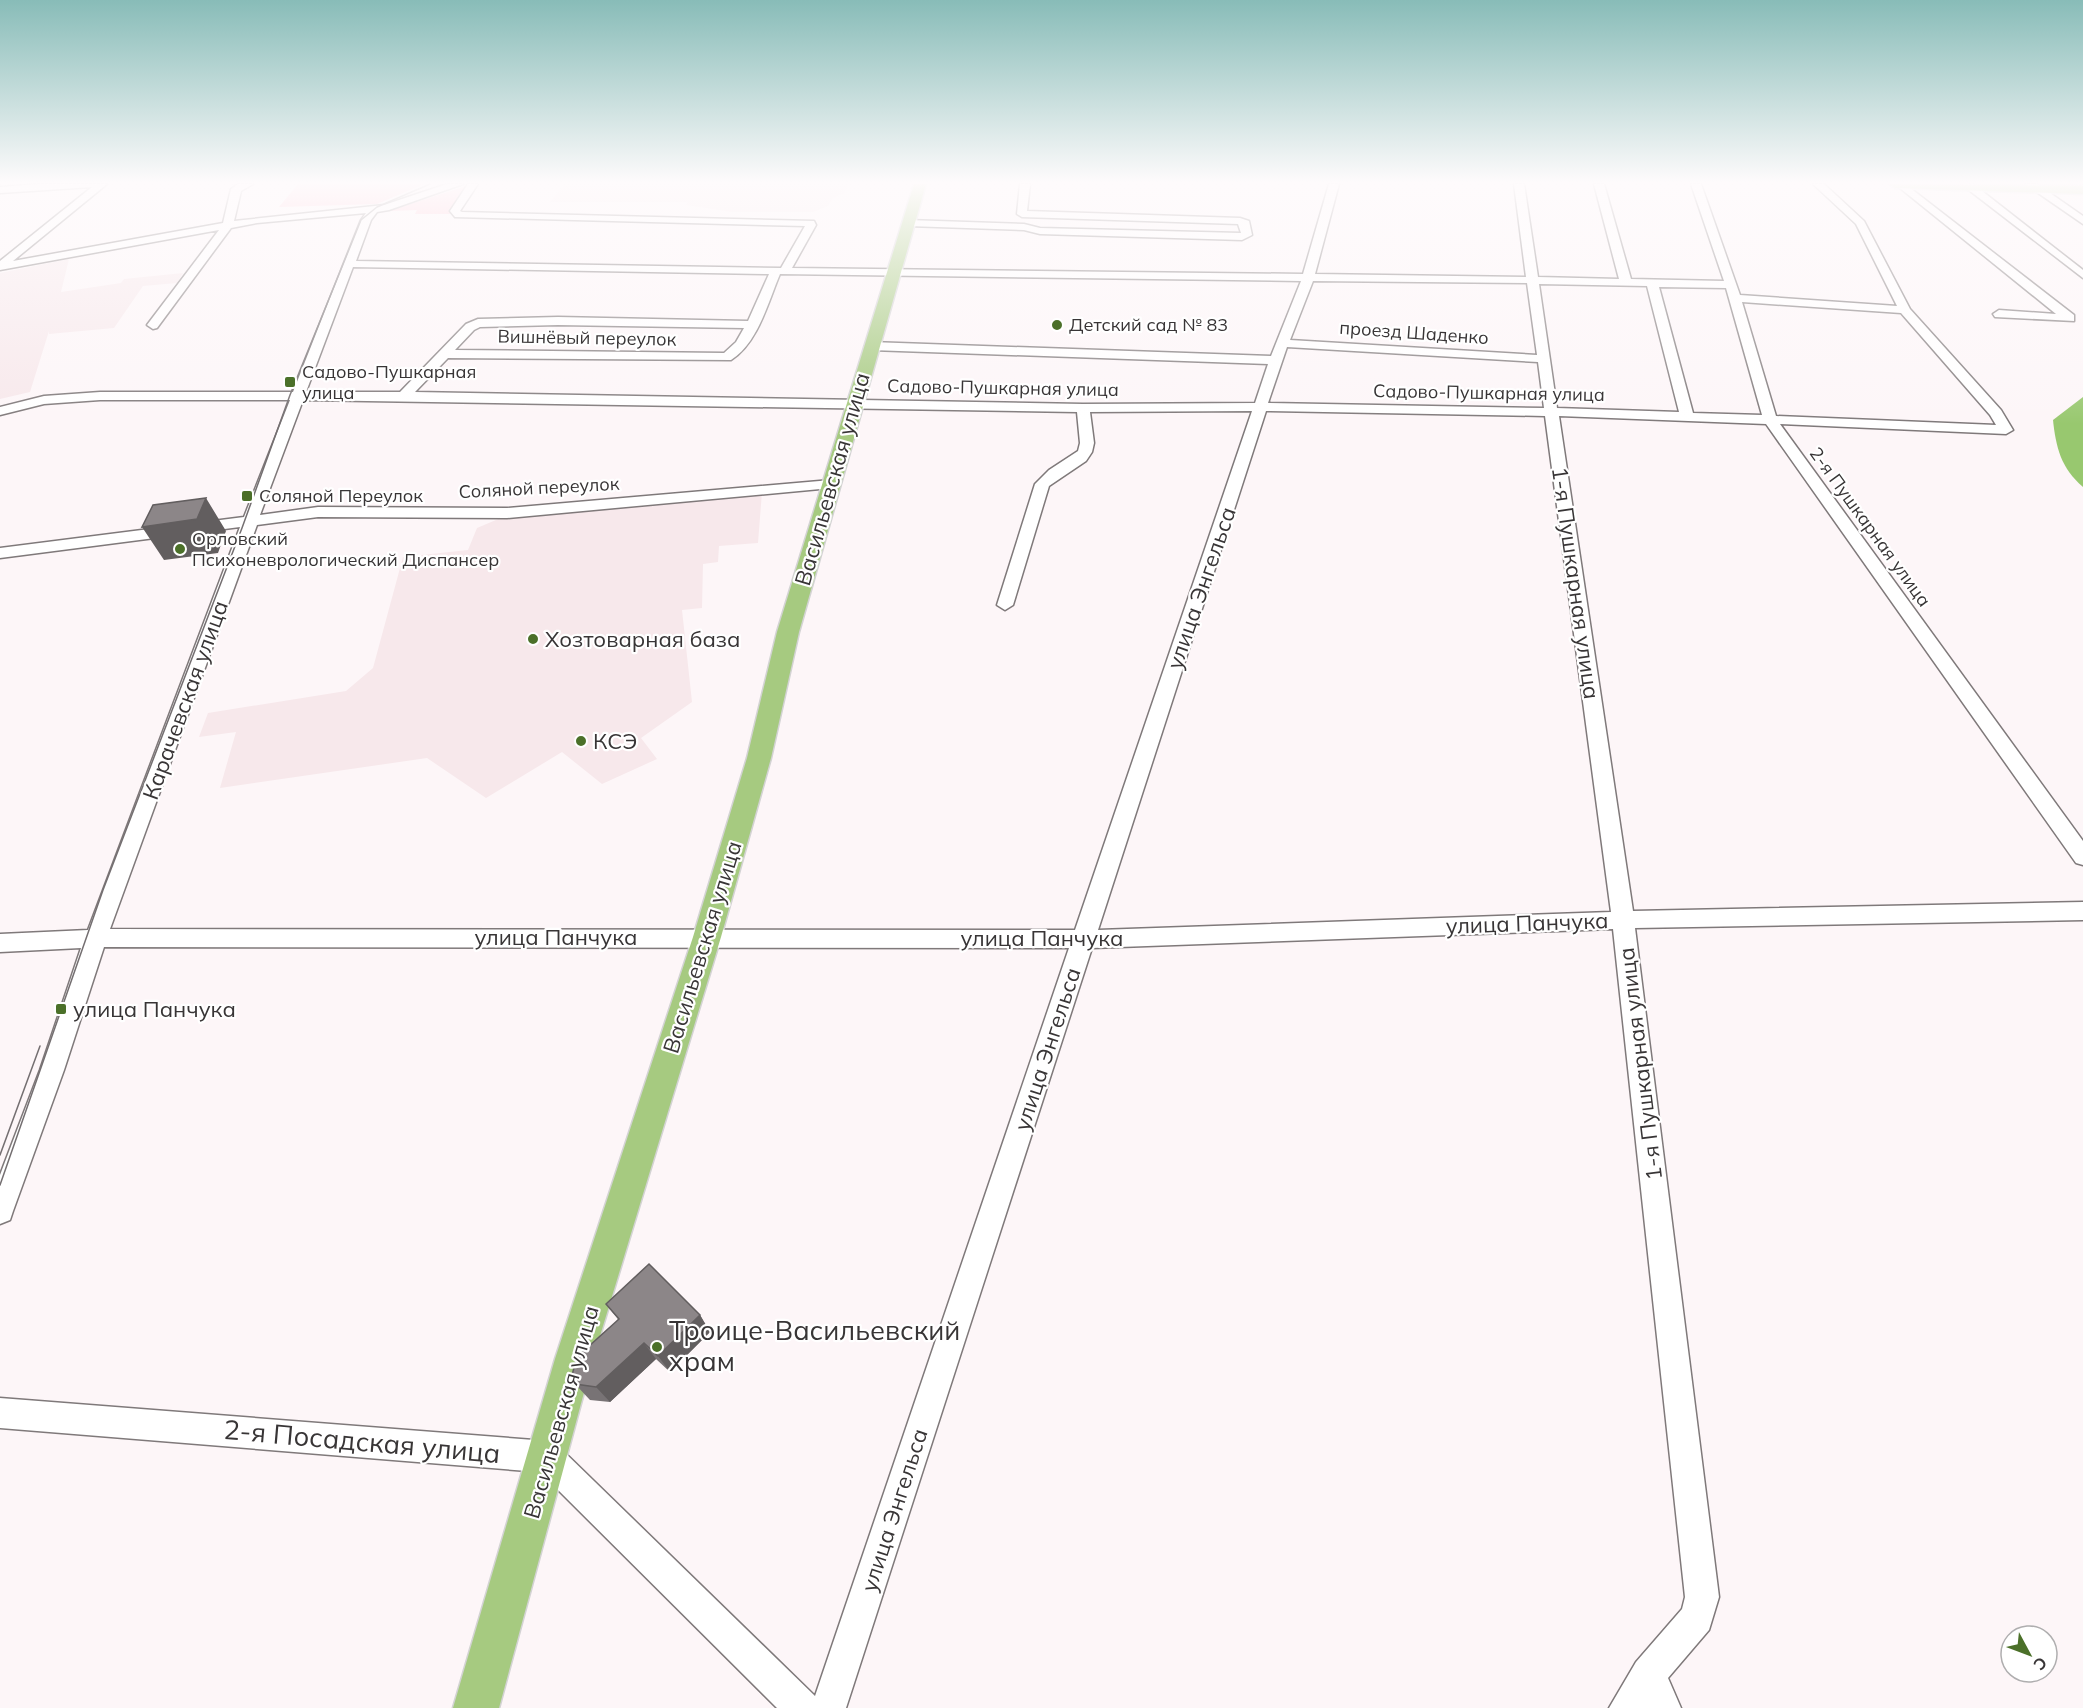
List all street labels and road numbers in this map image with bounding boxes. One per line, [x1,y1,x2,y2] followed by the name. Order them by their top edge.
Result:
[1339,316,1489,349] street label: проезд Шаденко
[497,324,677,351] street label: Вишнёвый переулок
[788,369,876,589] street label: Васильевская улица
[887,374,1119,401] street label: Садово-Пушкарная улица
[1373,379,1605,406] street label: Садово-Пушкарная улица
[1805,442,1936,611] street label: 2-я Пушкарная улица
[1546,465,1606,701] street label: 1-я Пушкарная улица
[458,472,620,503] street label: Соляной переулок
[1160,503,1242,673] street label: улица Энгельса
[136,597,234,803] street label: Карачевская улица
[656,838,748,1056] street label: Васильевская улица
[1445,906,1609,940] street label: улица Панчука
[475,923,637,951] street label: улица Панчука
[961,924,1123,952] street label: улица Панчука
[1612,946,1668,1182] street label: 1-я Пушкарная улица
[1007,964,1087,1134] street label: улица Энгельса
[517,1302,605,1522] street label: Васильевская улица
[222,1412,502,1470] street label: 2-я Посадская улица
[854,1425,934,1595] street label: улица Энгельса

